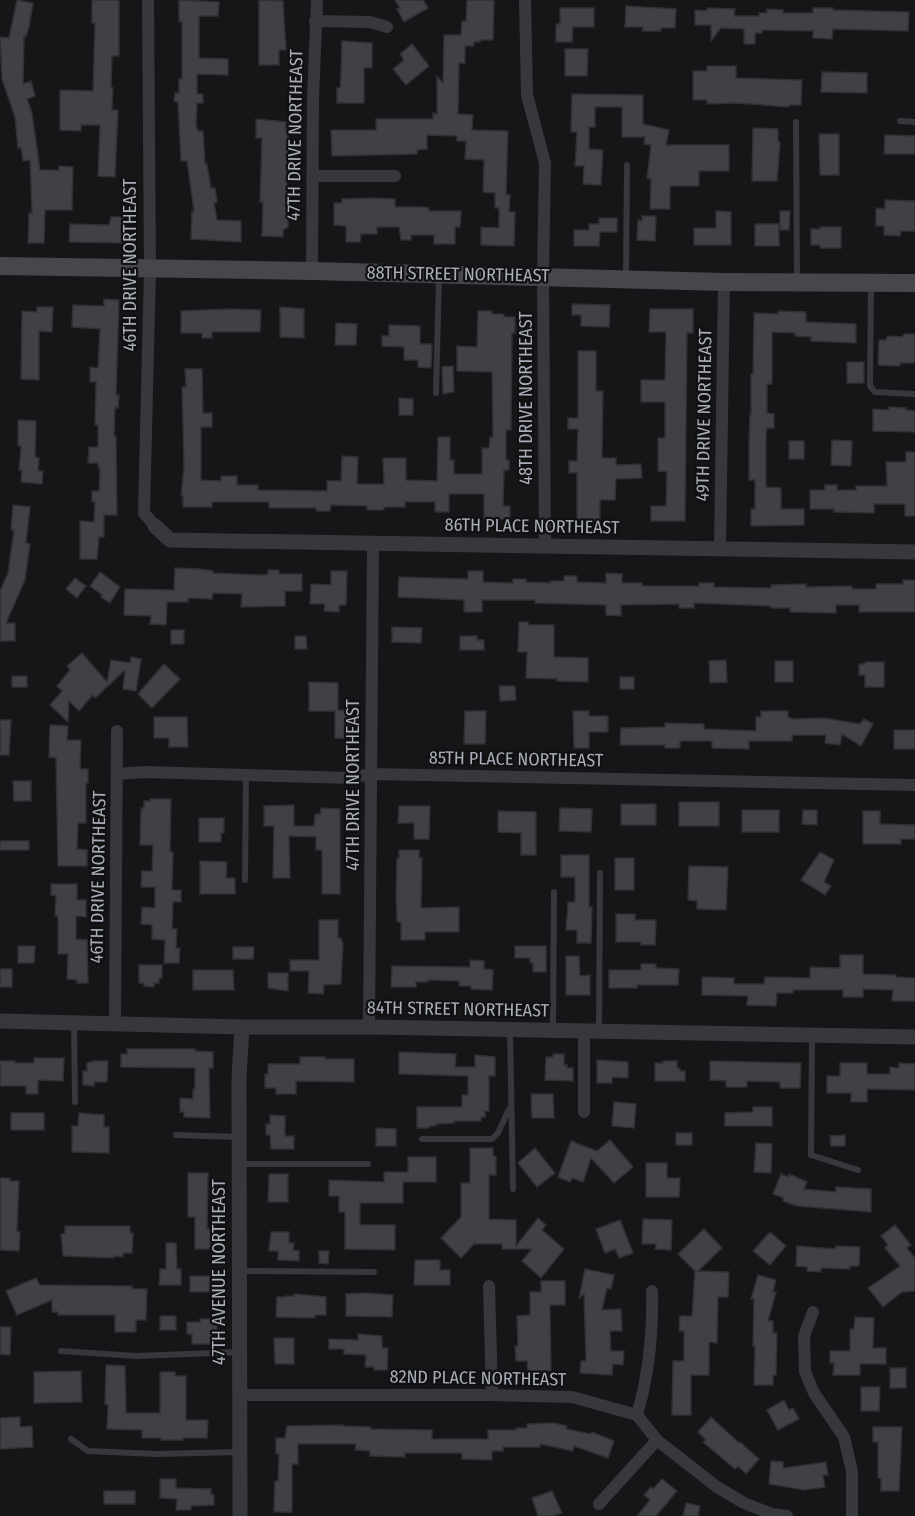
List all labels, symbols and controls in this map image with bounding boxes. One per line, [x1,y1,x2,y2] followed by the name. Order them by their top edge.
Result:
[283,48,308,221] street label: 47TH DRIVE NORTHEAST
[119,178,141,351] street label: 46TH DRIVE NORTHEAST
[366,261,550,287] street label: 88TH STREET NORTHEAST
[515,311,537,485] street label: 48TH DRIVE NORTHEAST
[691,328,717,502] street label: 49TH DRIVE NORTHEAST
[444,513,620,539] street label: 86TH PLACE NORTHEAST
[342,699,364,871] street label: 47TH DRIVE NORTHEAST
[429,746,604,772] street label: 85TH PLACE NORTHEAST
[85,790,111,964] street label: 46TH DRIVE NORTHEAST
[367,996,550,1022] street label: 84TH STREET NORTHEAST
[208,1178,230,1365] street label: 47TH AVENUE NORTHEAST
[390,1365,567,1391] street label: 82ND PLACE NORTHEAST

